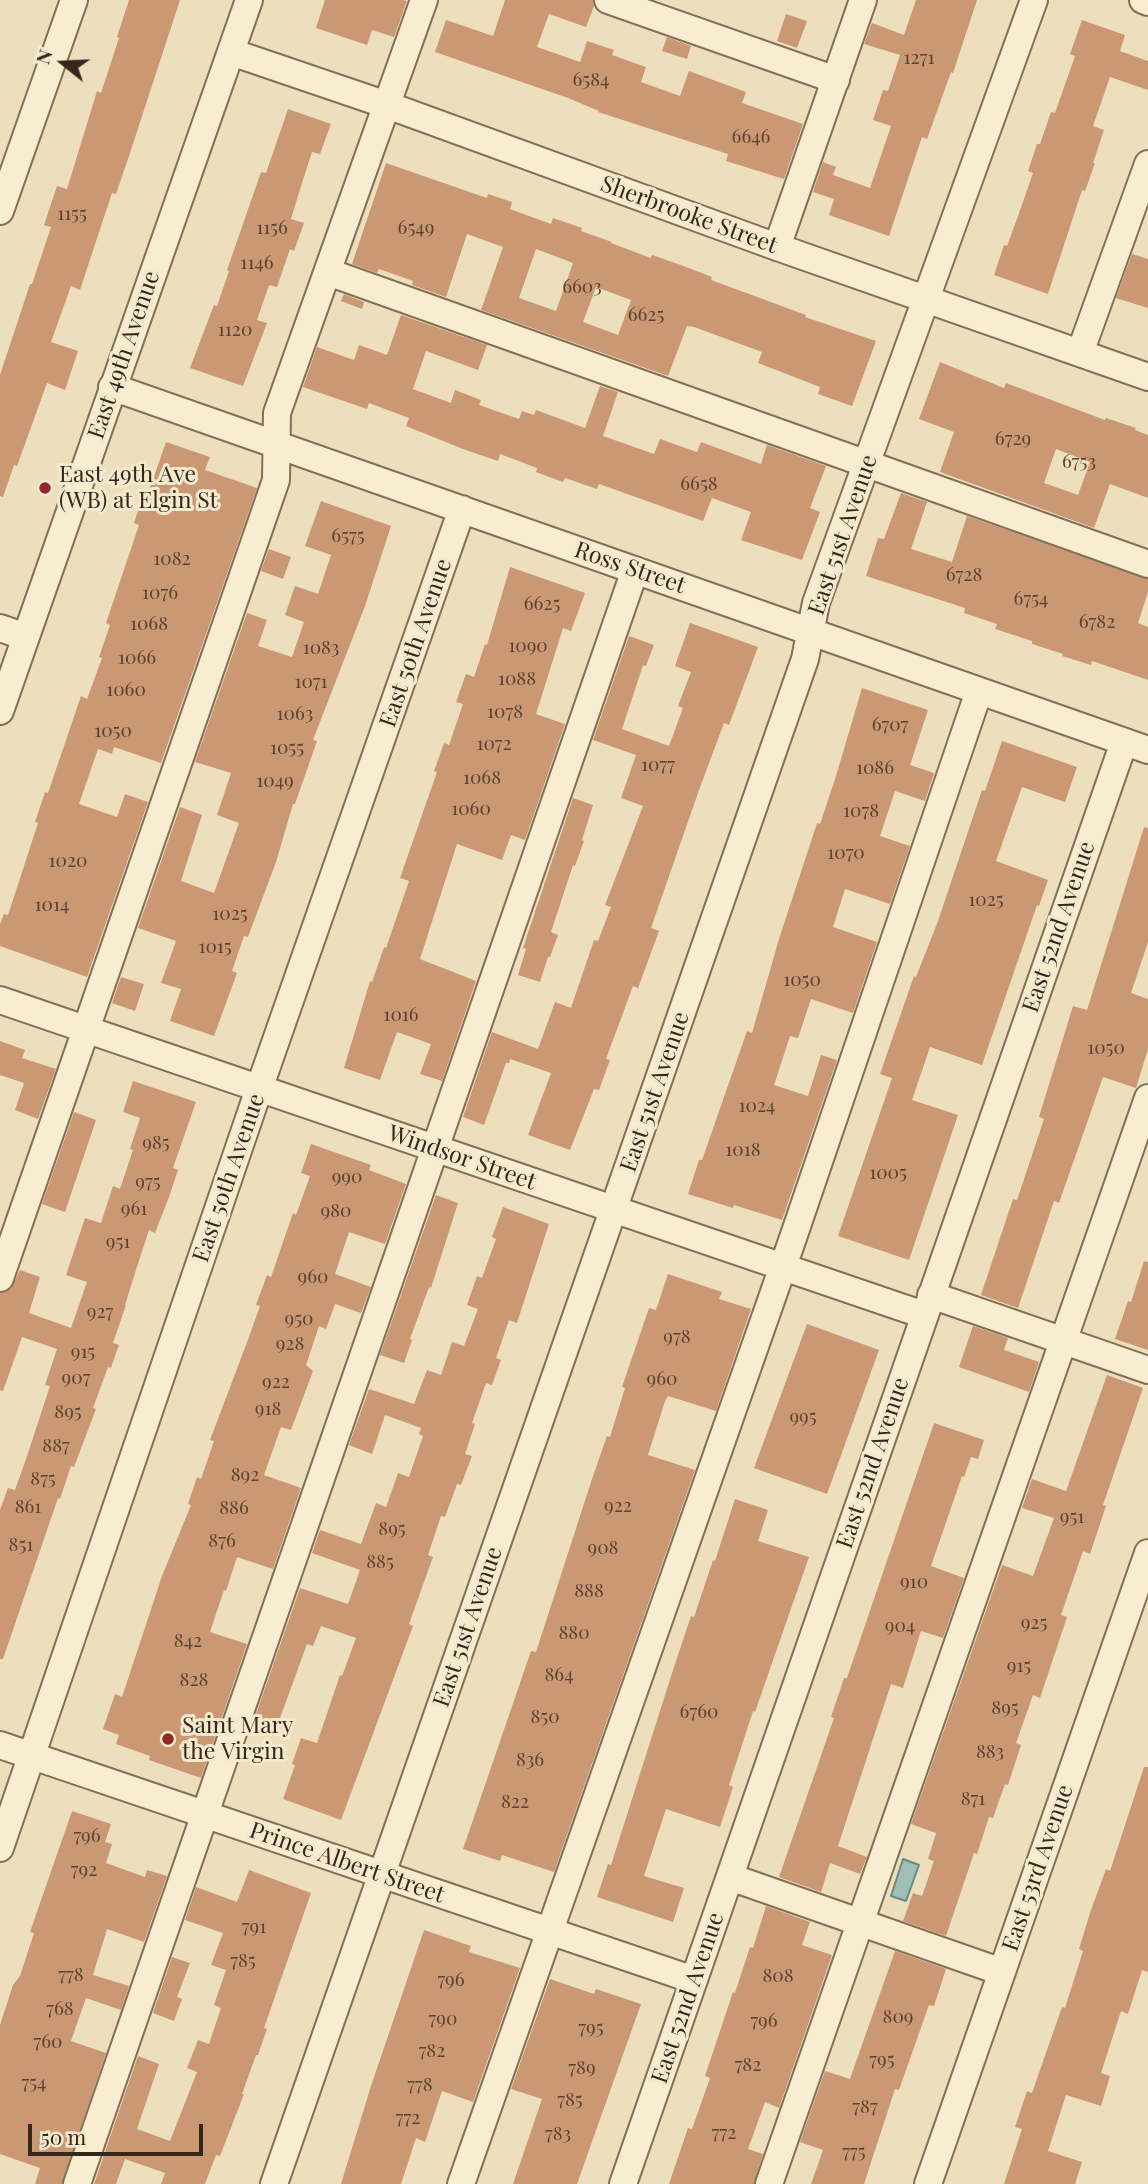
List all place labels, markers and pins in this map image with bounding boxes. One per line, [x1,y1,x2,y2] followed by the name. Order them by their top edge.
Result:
[59,461,218,515] place label: East 49th Ave (WB) at Elgin St
[37,480,53,496] marker: East 49th Ave (WB) at Elgin St
[182,1712,293,1766] place label: Saint Mary the Virgin
[160,1731,176,1747] marker: Saint Mary the Virgin

